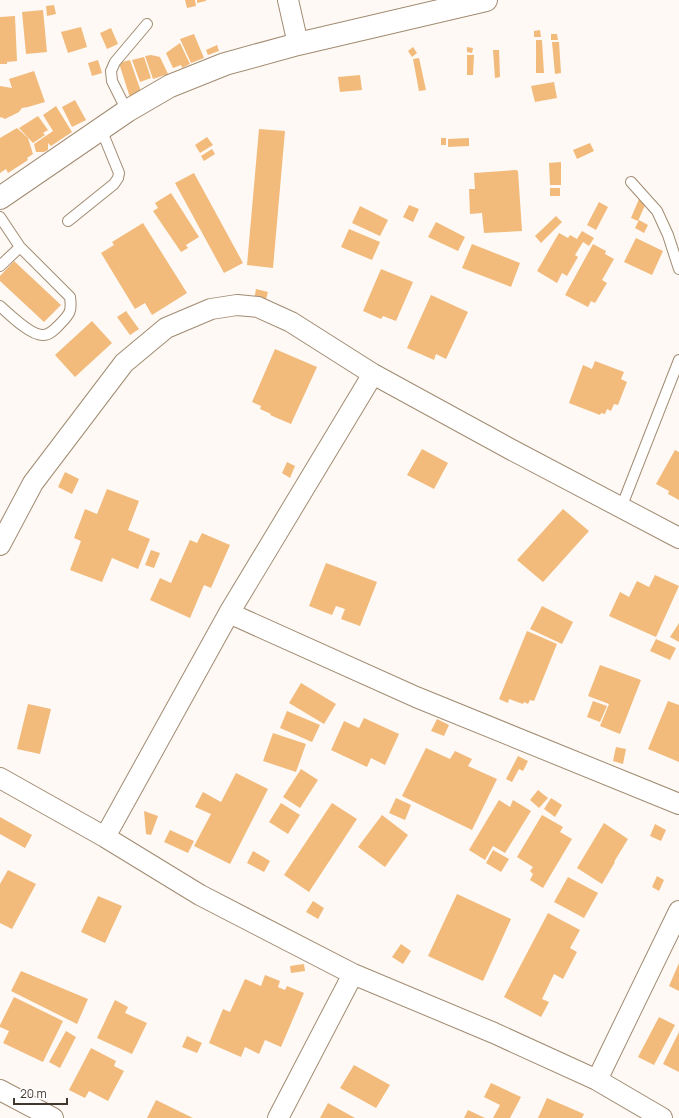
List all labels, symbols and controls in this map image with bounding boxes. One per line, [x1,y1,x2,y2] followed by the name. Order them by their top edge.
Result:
[14,1080,67,1106] scale bar
[20,1085,47,1102] text: 20 m

